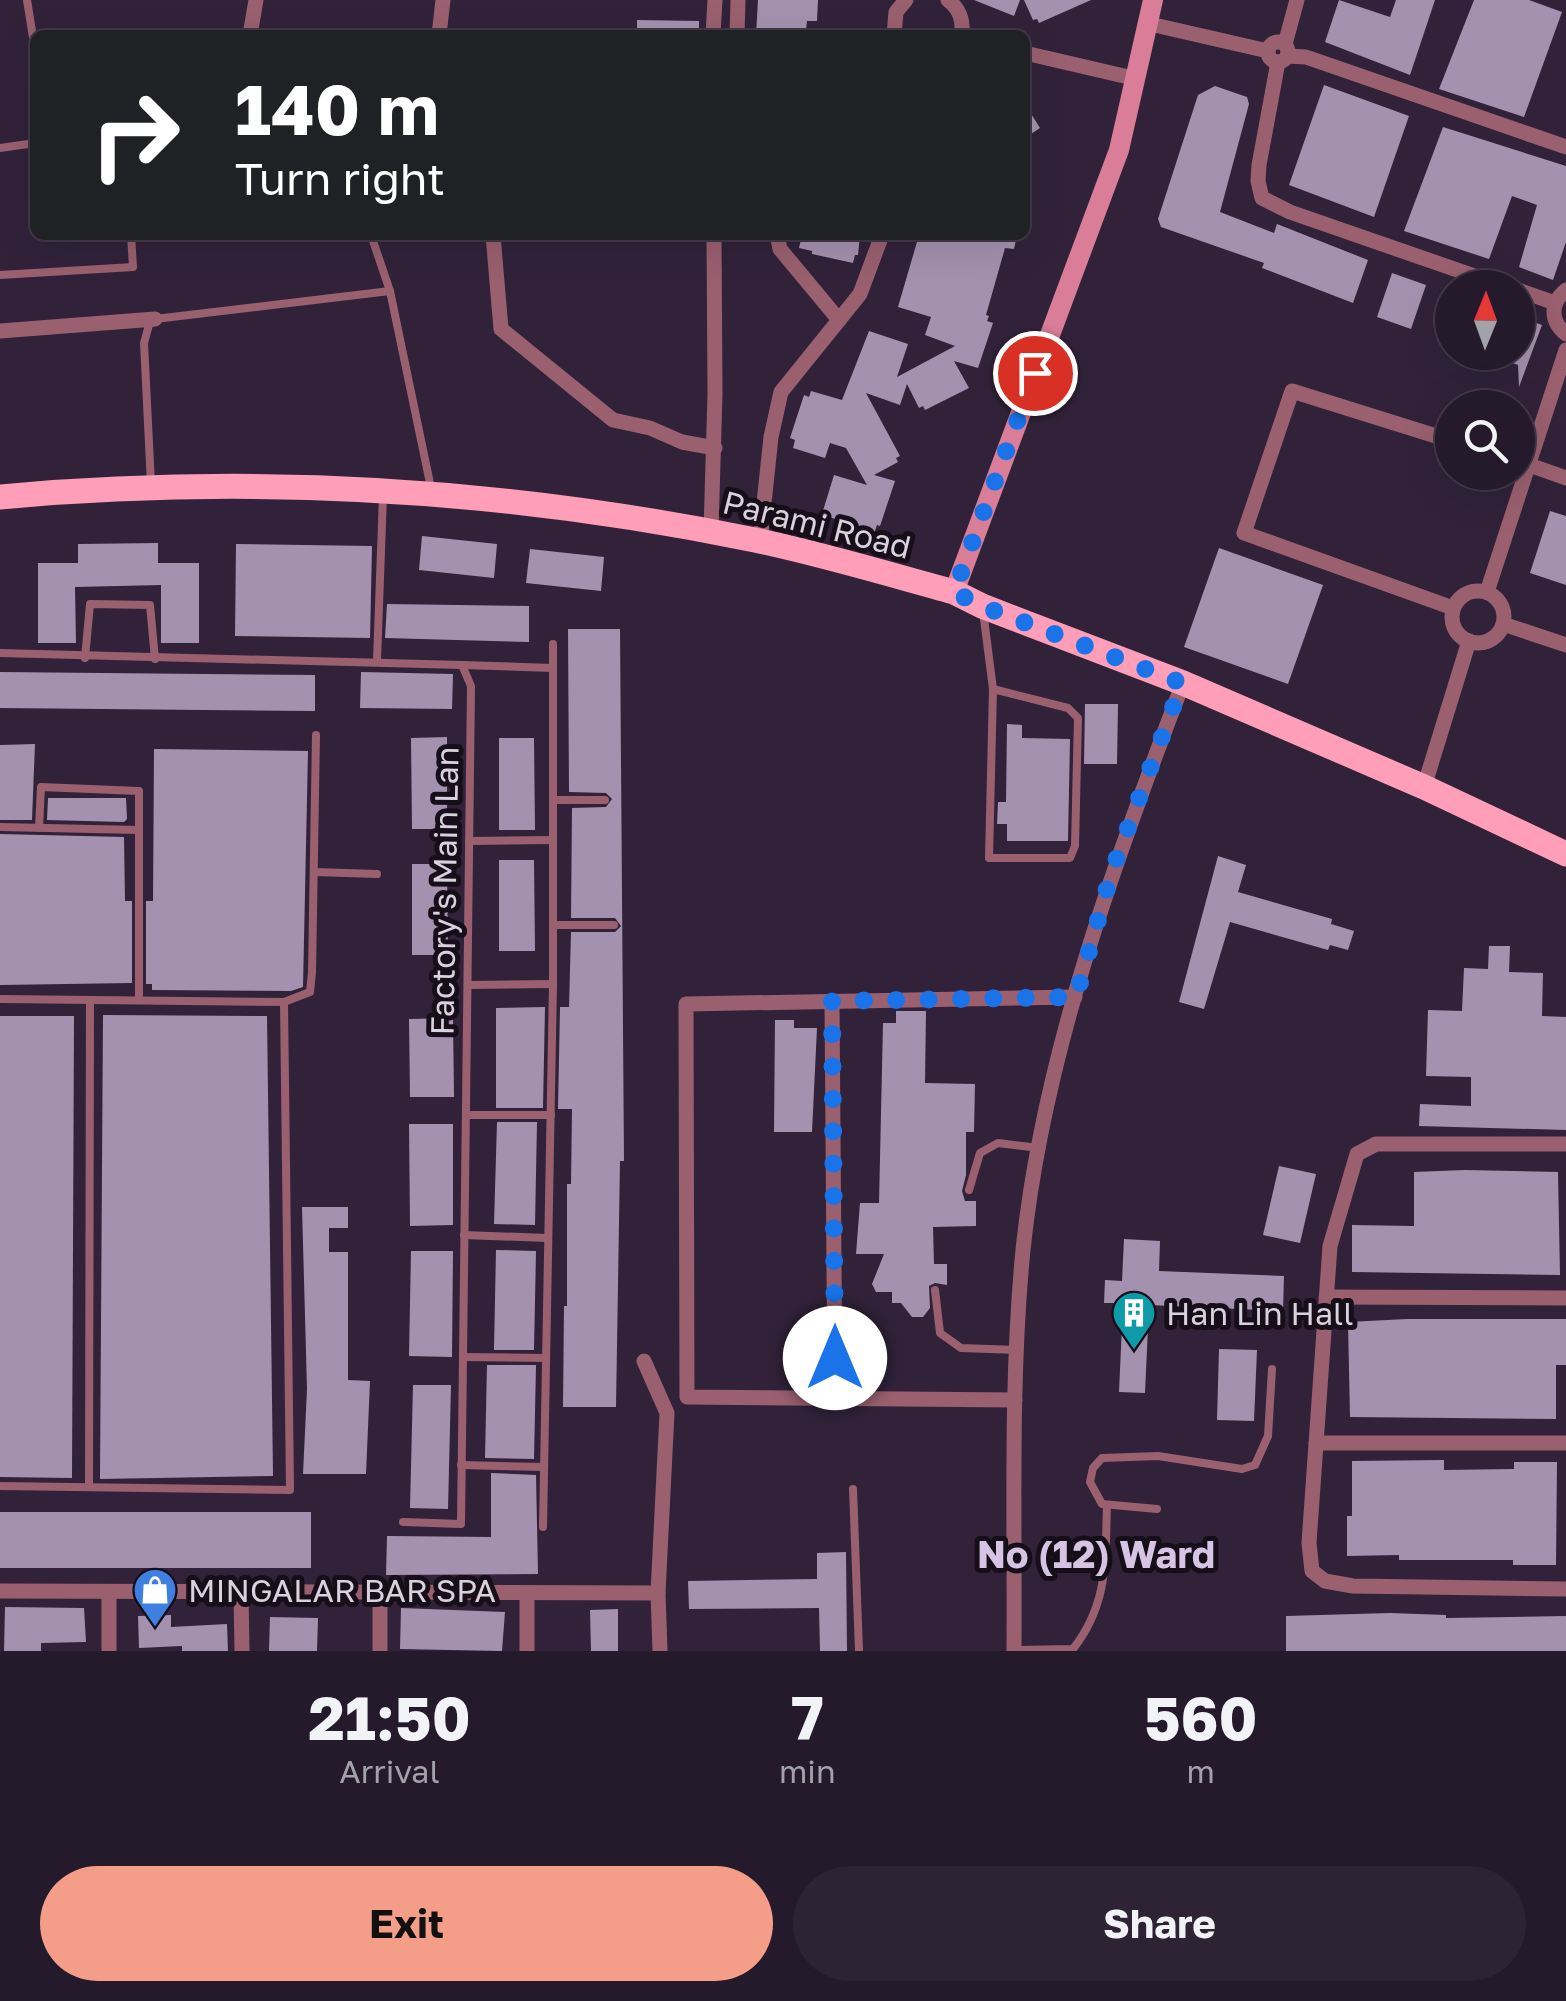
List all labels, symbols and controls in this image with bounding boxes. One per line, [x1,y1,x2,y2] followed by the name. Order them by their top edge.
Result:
[235,66,439,150] text: 140 m
[70,70,200,200] icon: right
[235,151,445,205] text: Turn right
[1435,270,1535,370] north arrow
[1435,270,1535,490] map controls
[993,331,1078,416] pin
[1008,346,1063,401] icon: arrive
[1435,390,1535,490] button: search
[719,482,915,566] street label: Parami Road
[422,746,466,1036] street label: Factory's Main Lan
[1111,1290,1157,1351] building icon: Han Lin Hall
[1166,1294,1353,1332] place label: Han Lin Hall
[783,1306,887,1410] position arrow
[977,1531,1215,1576] district label: No (12) Ward
[132,1567,178,1628] shop icon: MINGALAR BAR SPA
[188,1571,496,1609] place label: MINGALAR BAR SPA
[308,1681,471,1753] text: 21:50
[791,1681,824,1753] text: 7
[1144,1681,1258,1753] text: 560
[339,1752,440,1790] text: Arrival
[779,1752,836,1790] text: min
[1187,1752,1215,1790] text: m
[40,1866,773,1981] button: Exit
[793,1866,1526,1981] button: Share

